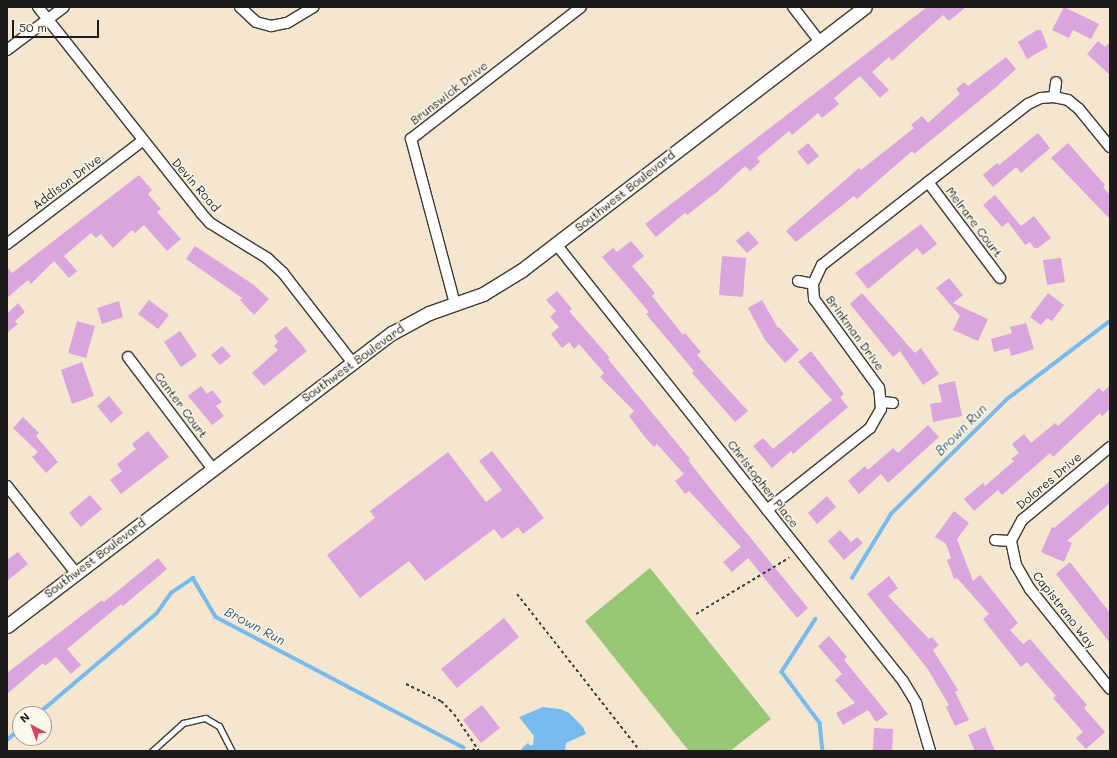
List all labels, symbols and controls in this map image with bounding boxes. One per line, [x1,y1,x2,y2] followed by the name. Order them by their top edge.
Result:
[14,12,101,38] scale bar
[19,19,47,35] text: 50 m
[407,58,491,128] street label: Brunswick Drive
[572,147,678,235] street label: Southwest Boulevard
[30,151,104,213] street label: Addison Drive
[169,155,223,215] street label: Devin Road
[943,184,1005,260] street label: Melrare Court
[823,293,887,373] street label: Brinkman Drive
[299,321,407,405] street label: Southwest Boulevard
[152,369,210,441] street label: Canter Court
[932,401,990,459] water label: Brown Run
[724,437,802,531] street label: Christopher Place
[1014,450,1084,512] street label: Dolores Drive
[41,515,149,601] street label: Southwest Boulevard
[1030,569,1098,651] street label: Capistrano Way
[222,604,288,648] water label: Brown Run
[12,706,52,746] north arrow
[16,709,33,726] text: N

